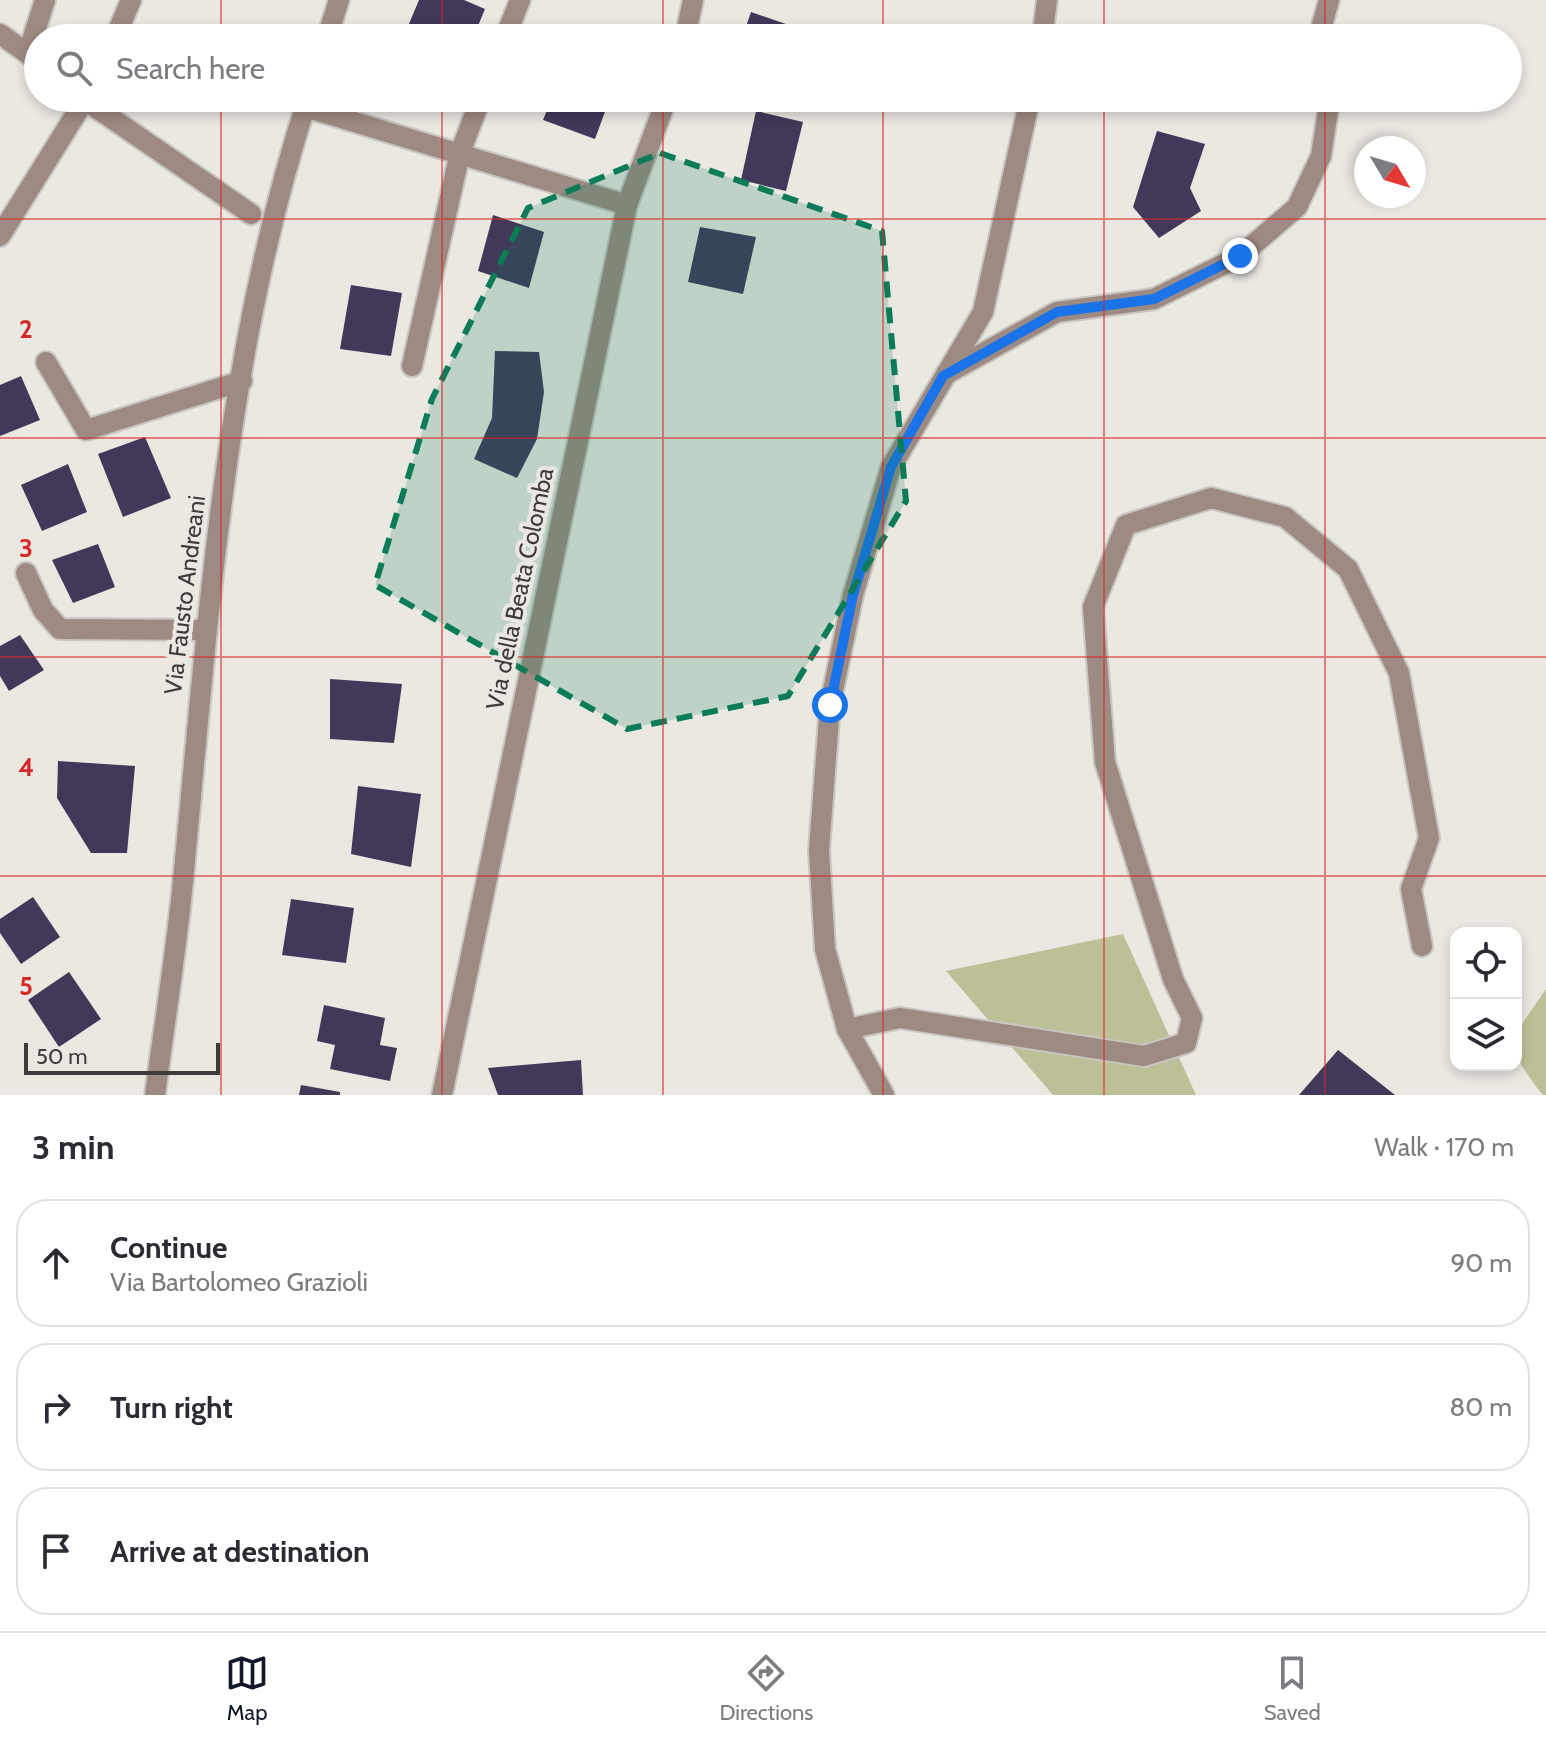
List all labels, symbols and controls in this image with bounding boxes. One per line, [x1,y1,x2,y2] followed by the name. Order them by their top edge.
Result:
[24,24,1522,112] search box
[52,46,96,90] icon: search
[116,50,265,87] text: Search here
[1354,136,1426,208] north arrow
[1222,238,1258,274] route end
[19,313,33,345] text: 2
[480,465,559,713] street label: Via della Beata Colomba
[158,494,211,696] street label: Via Fausto Andreani
[19,532,33,564] text: 3
[812,687,848,723] route start
[18,751,34,783] text: 4
[1450,927,1522,1071] map controls
[1450,927,1522,999] button: locate
[19,970,33,1002] text: 5
[1450,999,1522,1071] button: layers
[24,1039,220,1075] scale bar
[36,1043,88,1070] text: 50 m
[32,1126,114,1168] text: 3 min
[1374,1131,1514,1163] text: Walk · 170 m
[110,1229,227,1266] text: Continue
[34,1241,78,1285] icon: ahead
[1450,1247,1512,1279] text: 90 m
[110,1266,368,1298] text: Via Bartolomeo Grazioli
[34,1385,78,1429] icon: right
[110,1389,233,1426] text: Turn right
[1449,1391,1512,1423] text: 80 m
[34,1529,78,1573] icon: arrive
[110,1533,370,1570] text: Arrive at destination
[225,1651,269,1726] tab: Map
[719,1651,813,1726] tab: Directions
[1264,1651,1321,1726] tab: Saved

